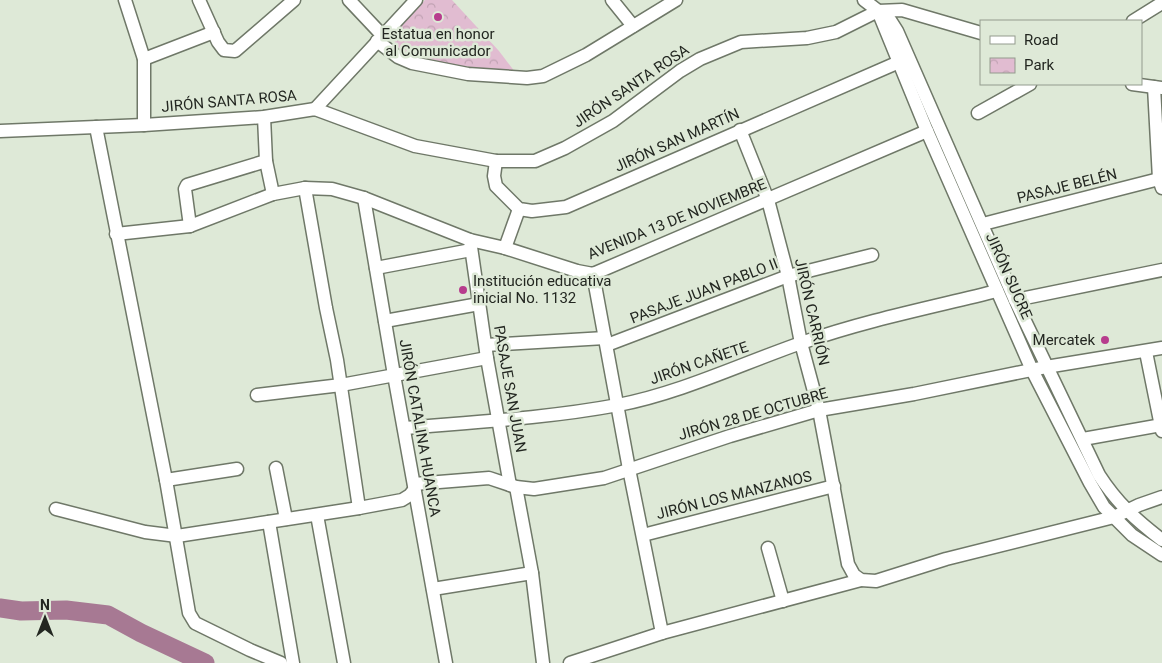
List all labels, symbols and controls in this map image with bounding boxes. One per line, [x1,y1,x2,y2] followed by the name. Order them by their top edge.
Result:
[432,11,444,23] marker: Estatua en honor al Comunicador
[980,20,1142,85] legend
[381,25,495,60] place label: Estatua en honor al Comunicador
[1024,31,1058,49] text: Road
[570,40,692,131] street label: JIRÓN SANTA ROSA
[1024,56,1055,74] text: Park
[161,86,298,116] street label: JIRÓN SANTA ROSA
[612,104,742,176] street label: JIRÓN SAN MARTÍN
[1015,165,1119,207] street label: PASAJE BELÉN
[585,175,769,263] street label: AVENIDA 13 DE NOVIEMBRE
[982,230,1036,322] street label: JIRÓN SUCRE
[628,254,780,328] street label: PASAJE JUAN PABLO II
[791,257,833,367] street label: JIRÓN CARRIÓN
[473,272,611,307] place label: Institución educativa inicial No. 1132
[457,284,469,296] marker: Institución educativa inicial No. 1132
[490,324,530,454] street label: PASAJE SAN JUAN
[1033,331,1095,349] place label: Mercatek
[1099,334,1111,346] marker: Mercatek
[396,338,445,518] street label: JIRÓN CATALINA HUANCA
[647,338,751,388] street label: JIRÓN CAÑETE
[676,384,830,444] street label: JIRÓN 28 DE OCTUBRE
[654,467,814,523] street label: JIRÓN LOS MANZANOS
[20,593,70,643] north arrow
[40,597,50,613] text: N

